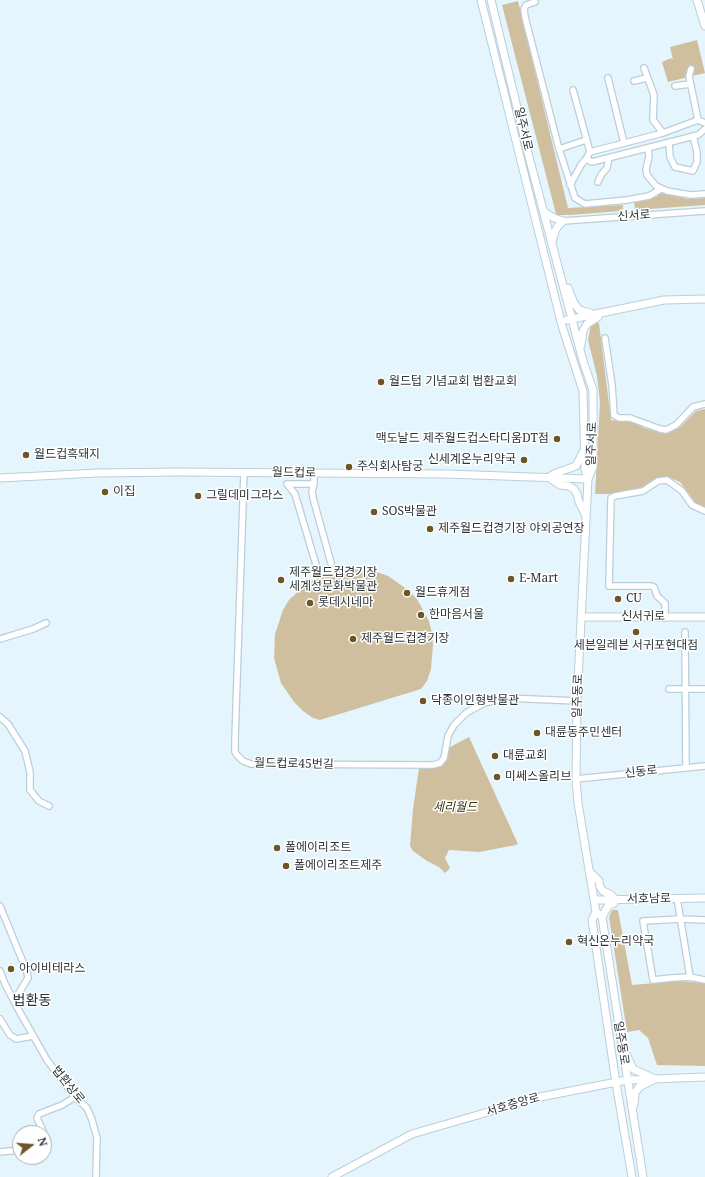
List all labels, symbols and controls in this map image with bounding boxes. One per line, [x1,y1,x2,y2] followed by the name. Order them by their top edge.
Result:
[511,106,535,152] street label: 일주서로
[617,208,651,224] street label: 신서로
[389,375,517,389] place label: 월드텁 기념교회 법환교회
[376,377,386,387] marker: 월드텁 기념교회 법환교회
[584,422,600,466] street label: 일주서로
[375,432,549,446] place label: 맥도날드 제주월드컵스타디움DT점
[552,434,562,444] marker: 맥도날드 제주월드컵스타디움DT점
[34,448,100,462] place label: 월드컵흑돼지
[21,450,31,460] marker: 월드컵흑돼지
[428,453,516,467] place label: 신세계온누리약국
[519,455,529,465] marker: 신세계온누리약국
[357,460,423,474] place label: 주식회사탐궁
[344,462,354,472] marker: 주식회사탐궁
[272,465,316,481] street label: 월드컵로
[113,485,135,499] place label: 이집
[100,487,110,497] marker: 이집
[206,489,283,503] place label: 그릴데미그라스
[193,491,203,501] marker: 그릴데미그라스
[382,505,437,519] place label: SOS박물관
[369,507,379,517] marker: SOS박물관
[438,522,585,536] place label: 제주월드컵경기장 야외공연장
[425,524,435,534] marker: 제주월드컵경기장 야외공연장
[289,566,377,594] place label: 제주월드컵경기장 세계성문화박물관
[519,572,558,586] place label: E-Mart
[506,574,516,584] marker: E-Mart
[276,575,286,585] marker: 제주월드컵경기장 세계성문화박물관
[415,586,470,600] place label: 월드휴게점
[402,588,412,598] marker: 월드휴게점
[626,592,642,606] place label: CU
[613,594,623,604] marker: CU
[318,596,373,610] place label: 롯데시네마
[305,598,315,608] marker: 롯데시네마
[429,608,484,622] place label: 한마음서울
[416,610,426,620] marker: 한마음서울
[621,610,665,624] street label: 신서귀로
[631,627,641,637] marker: 세븐일레븐 서귀포현대점
[361,632,449,646] place label: 제주월드컵경기장
[348,634,358,644] marker: 제주월드컵경기장
[574,639,698,653] place label: 세븐일레븐 서귀포현대점
[570,674,586,718] street label: 일주동로
[431,694,519,708] place label: 닥종이인형박물관
[418,696,428,706] marker: 닥종이인형박물관
[545,726,622,740] place label: 대륜동주민센터
[532,728,542,738] marker: 대륜동주민센터
[503,749,547,763] place label: 대륜교회
[490,751,500,761] marker: 대륜교회
[254,756,334,772] street label: 월드컵로45번길
[624,763,658,781] street label: 신동로
[505,770,571,784] place label: 미쎄스올리브
[492,772,502,782] marker: 미쎄스올리브
[433,801,477,815] park label: 세리월드
[285,841,351,855] place label: 폴에이리조트
[272,843,282,853] marker: 폴에이리조트
[294,859,382,873] place label: 폴에이리조트제주
[281,861,291,871] marker: 폴에이리조트제주
[627,891,671,907] street label: 서호남로
[577,935,654,949] place label: 혁신온누리약국
[564,937,574,947] marker: 혁신온누리약국
[19,962,85,976] place label: 아이비테라스
[6,964,16,974] marker: 아이비테라스
[13,993,51,1009] district label: 법환동
[610,1020,632,1066] street label: 일주동로
[49,1063,87,1107] street label: 법환상로
[484,1090,542,1120] street label: 서호중앙로
[12,1125,52,1165] north arrow
[35,1135,51,1148] text: N

